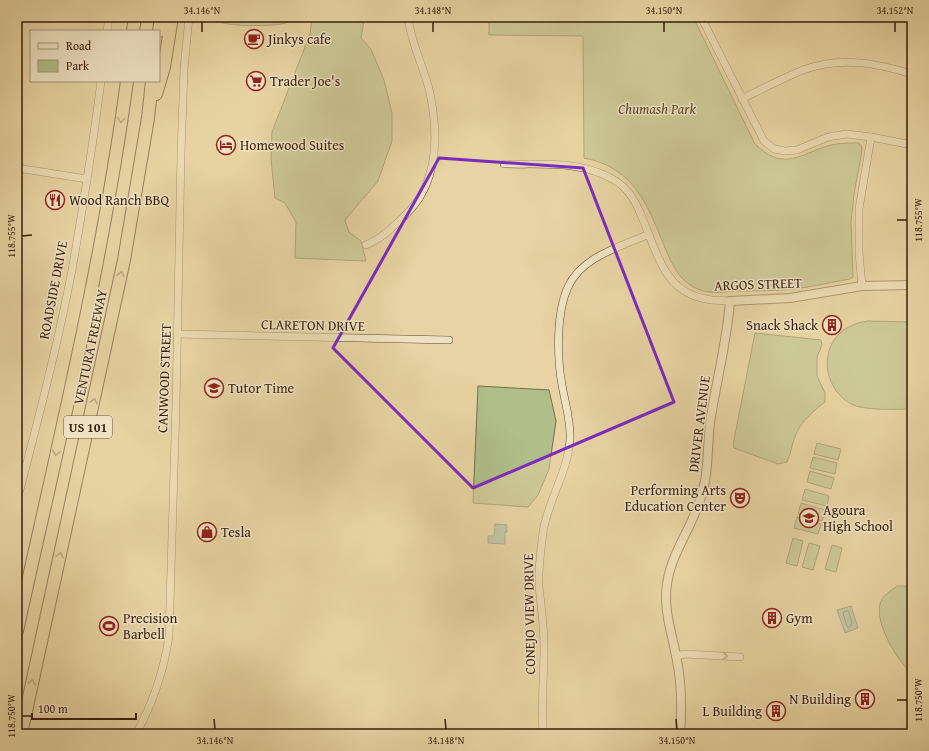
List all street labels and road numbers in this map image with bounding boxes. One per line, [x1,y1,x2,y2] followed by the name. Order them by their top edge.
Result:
[34,239,72,341] street label: ROADSIDE DRIVE
[714,272,802,296] street label: ARGOS STREET
[68,287,112,407] street label: VENTURA FREEWAY
[261,314,365,336] street label: CLARETON DRIVE
[152,323,176,433] street label: CANWOOD STREET
[683,374,715,474] street label: DRIVER AVENUE
[64,416,112,438] road number: US 101
[518,553,540,675] street label: CONEJO VIEW DRIVE

